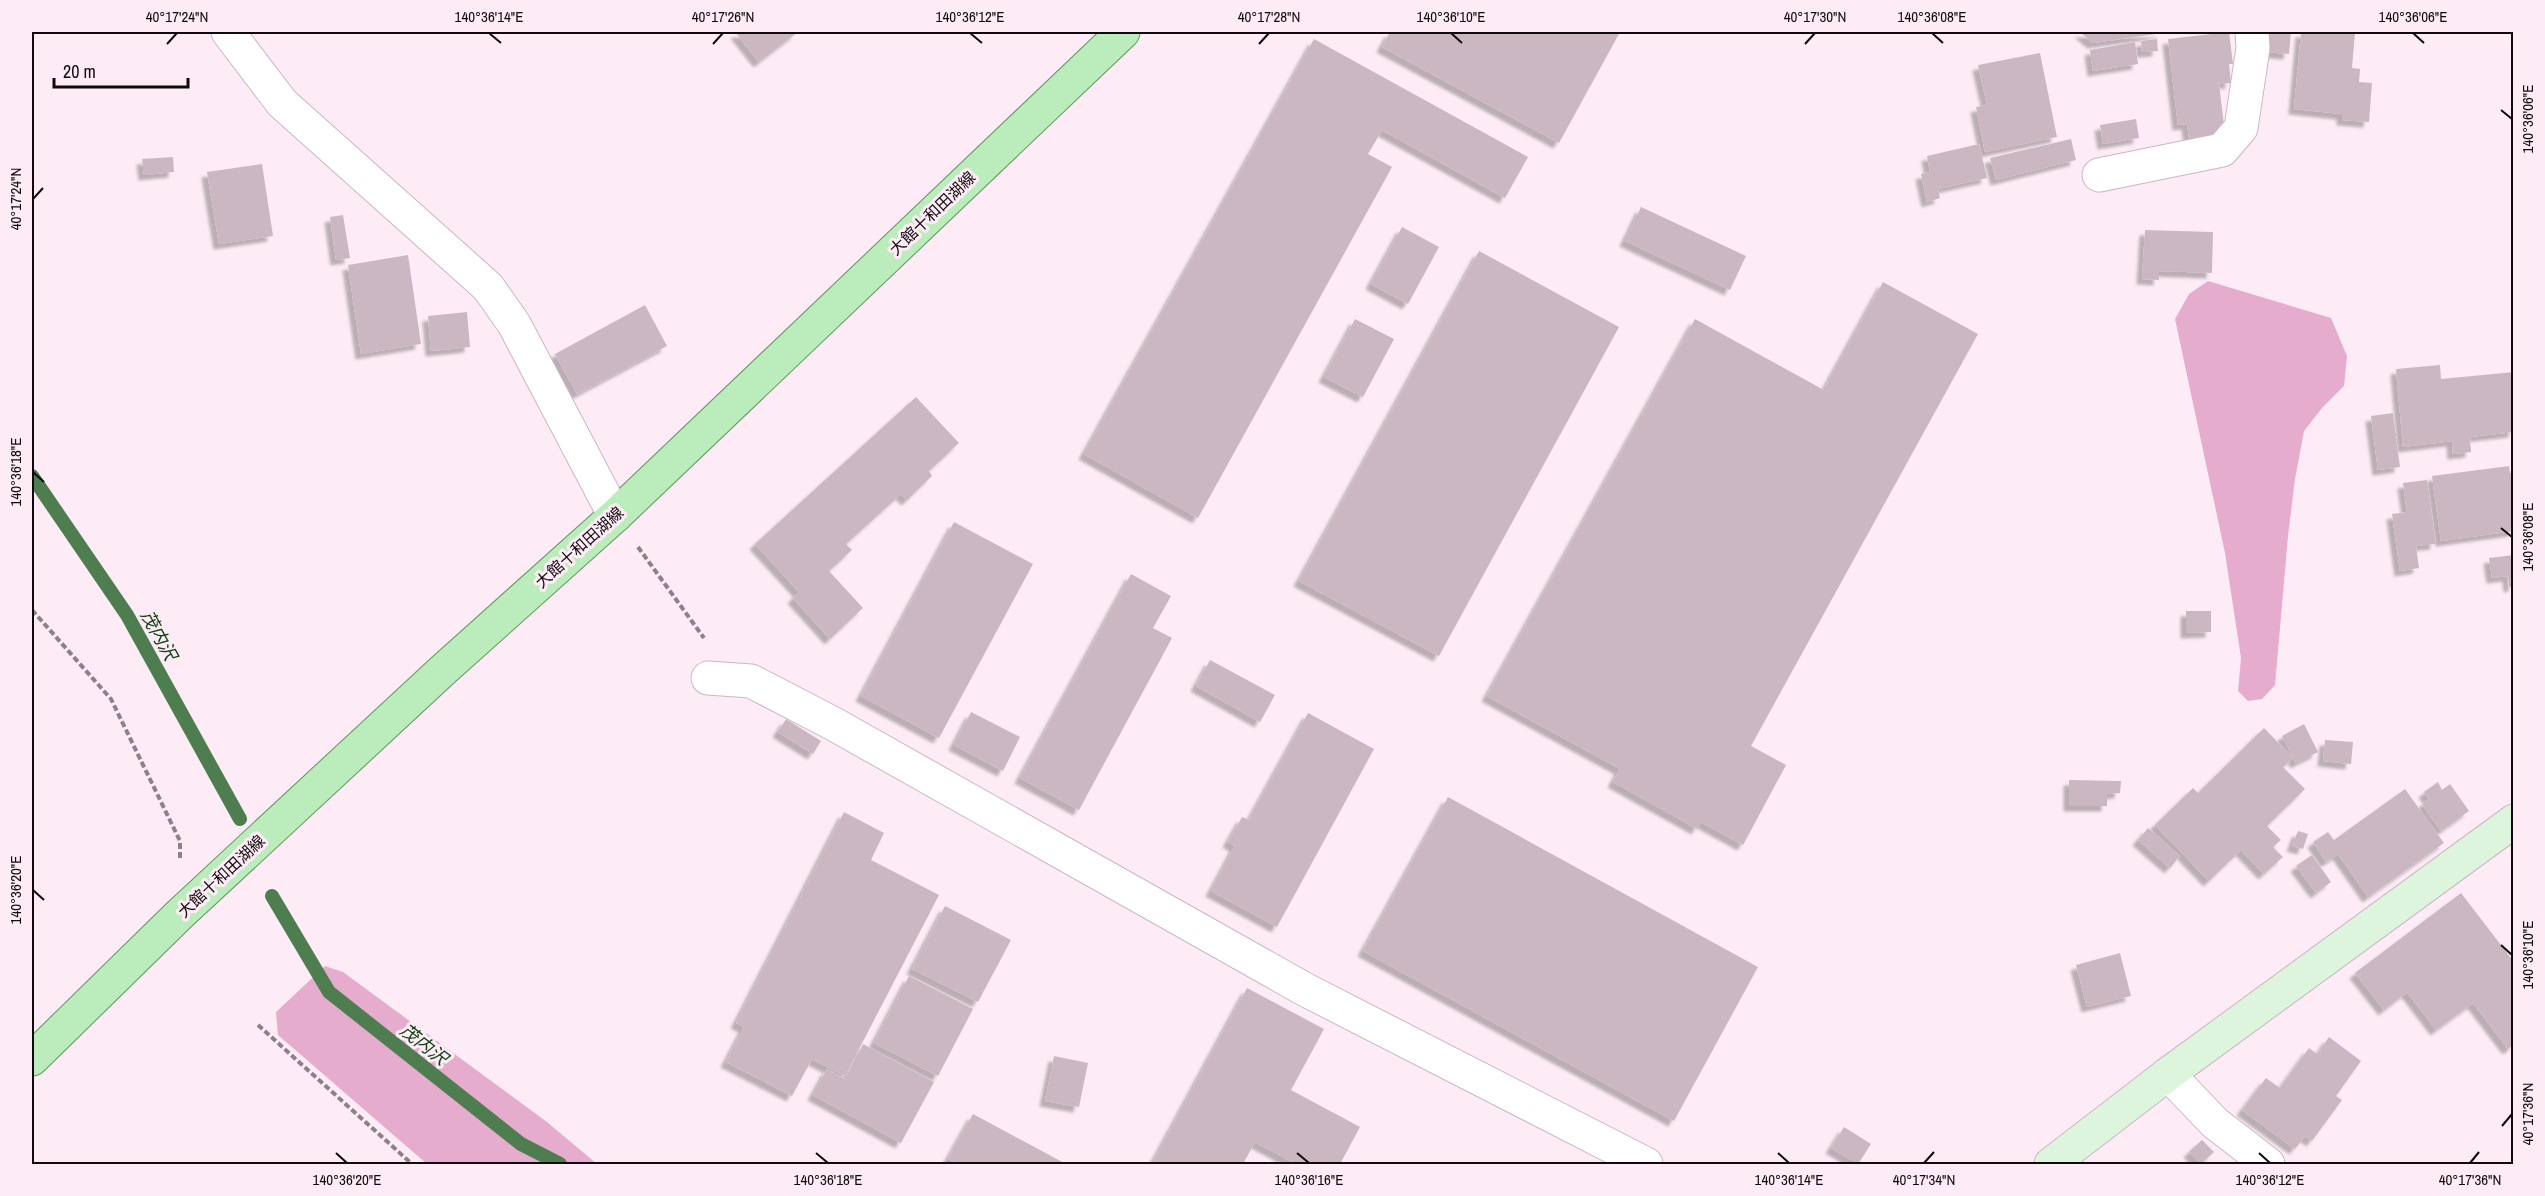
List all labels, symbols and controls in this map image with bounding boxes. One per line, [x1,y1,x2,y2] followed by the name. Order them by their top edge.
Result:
[146,6,208,27] text: 40°17'24"N
[455,6,523,27] text: 140°36'14"E
[692,6,754,27] text: 40°17'26"N
[936,6,1004,27] text: 140°36'12"E
[1238,6,1300,27] text: 40°17'28"N
[1417,6,1485,27] text: 140°36'10"E
[1784,6,1846,27] text: 40°17'30"N
[1898,6,1966,27] text: 140°36'08"E
[2379,6,2447,27] text: 140°36'06"E
[54,51,188,89] scale bar
[63,59,96,84] text: 20 m
[2517,85,2538,153] text: 140°36'06"E
[884,166,980,260] street label: 大館十和田湖線
[5,168,26,230] text: 40°17'24"N
[5,438,26,506] text: 140°36'18"E
[530,501,628,593] street label: 大館十和田湖線
[2517,503,2538,571] text: 140°36'08"E
[135,605,184,666] water label: 茂内沢
[173,830,269,922] street label: 大館十和田湖線
[5,856,26,924] text: 140°36'20"E
[2517,921,2538,989] text: 140°36'10"E
[395,1018,455,1072] water label: 茂内沢
[2517,1083,2538,1145] text: 40°17'36"N
[313,1169,381,1190] text: 140°36'20"E
[794,1169,862,1190] text: 140°36'18"E
[1275,1169,1343,1190] text: 140°36'16"E
[1755,1169,1823,1190] text: 140°36'14"E
[1893,1169,1955,1190] text: 40°17'34"N
[2236,1169,2304,1190] text: 140°36'12"E
[2439,1169,2501,1190] text: 40°17'36"N

